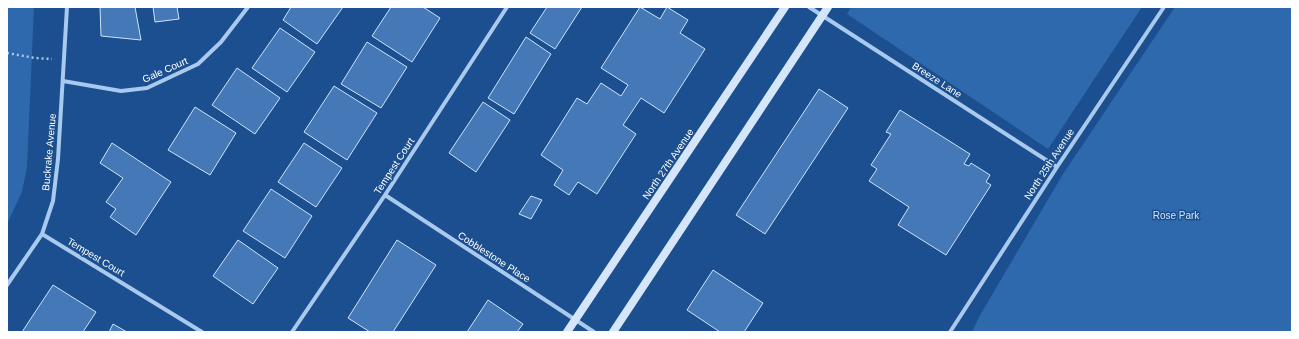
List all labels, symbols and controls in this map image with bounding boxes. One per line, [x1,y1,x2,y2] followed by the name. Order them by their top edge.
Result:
[141,55,190,85] street label: Gale Court
[910,60,964,100] street label: Breeze Lane
[40,112,58,191] street label: Buckrake Avenue
[640,126,696,201] street label: North 27th Avenue
[1022,126,1076,202] street label: North 25th Avenue
[372,136,416,196] street label: Tempest Court
[1153,210,1200,221] park label: Rose Park
[456,230,533,285] street label: Cobblestone Place
[65,236,127,279] street label: Tempest Court

